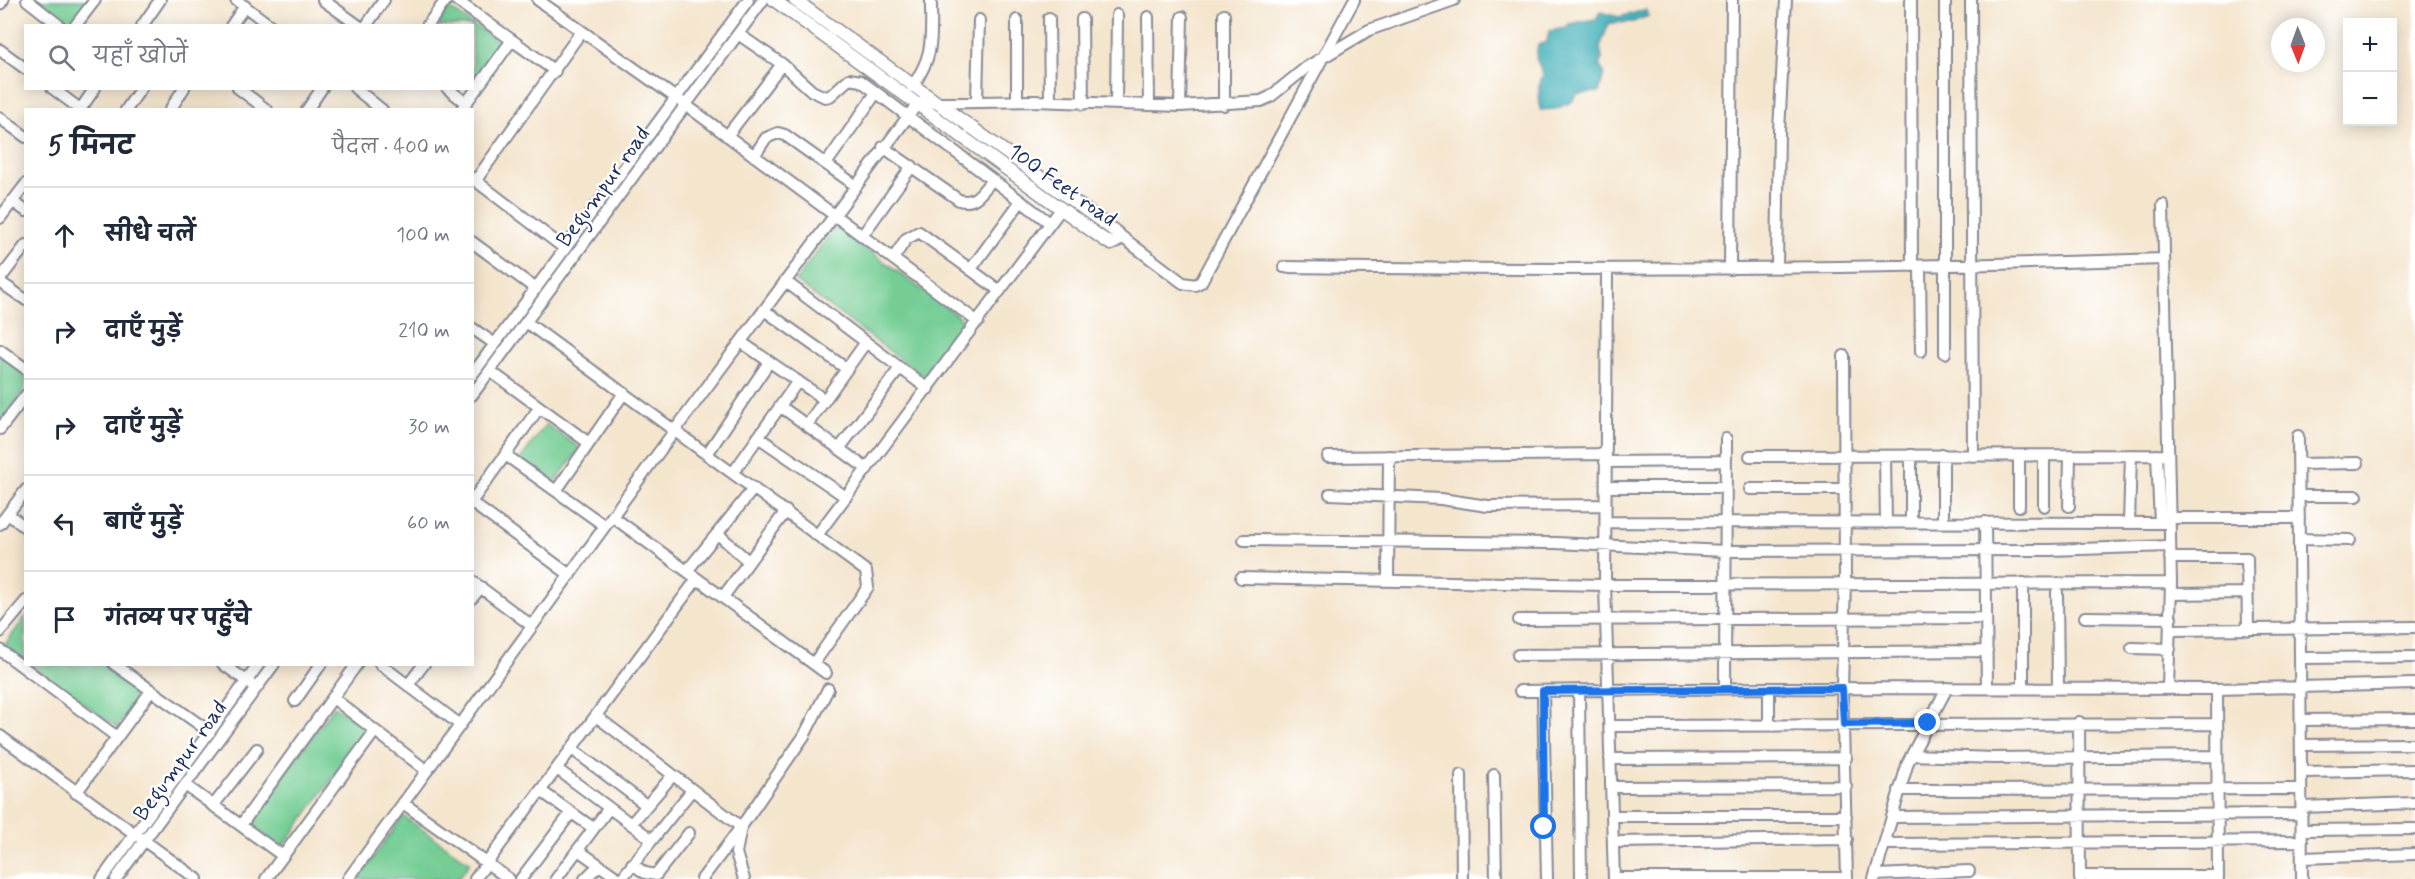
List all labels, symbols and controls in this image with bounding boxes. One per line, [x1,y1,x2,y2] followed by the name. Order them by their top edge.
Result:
[2271,18,2325,72] north arrow
[2343,18,2397,126] map controls
[2343,18,2397,72] button: +
[24,24,474,90] search box
[45,41,78,74] icon: search
[93,43,188,71] text: यहाँ खोजें
[2343,72,2397,126] button: −
[550,121,659,255] street label: Begumpur road
[48,130,134,164] text: 5 मिनट
[332,134,450,161] text: पैदल · 400 m
[1002,138,1122,234] street label: 100 Feet road
[48,219,81,252] icon: ahead
[105,221,195,249] text: सीधे चलें
[396,222,450,249] text: 100 m
[48,315,81,348] icon: right
[105,317,182,345] text: दाएँ मुड़ें
[398,318,450,345] text: 210 m
[48,411,81,444] icon: right
[105,413,182,441] text: दाएँ मुड़ें
[408,414,450,441] text: 30 m
[48,507,81,540] icon: left
[105,509,183,537] text: बाएँ मुड़ें
[407,510,450,537] text: 60 m
[48,603,81,636] icon: arrive
[105,605,251,633] text: गंतव्य पर पहुँचे
[127,695,236,829] street label: Begumpur road
[1914,709,1940,735] route end
[1530,813,1556,839] route start

